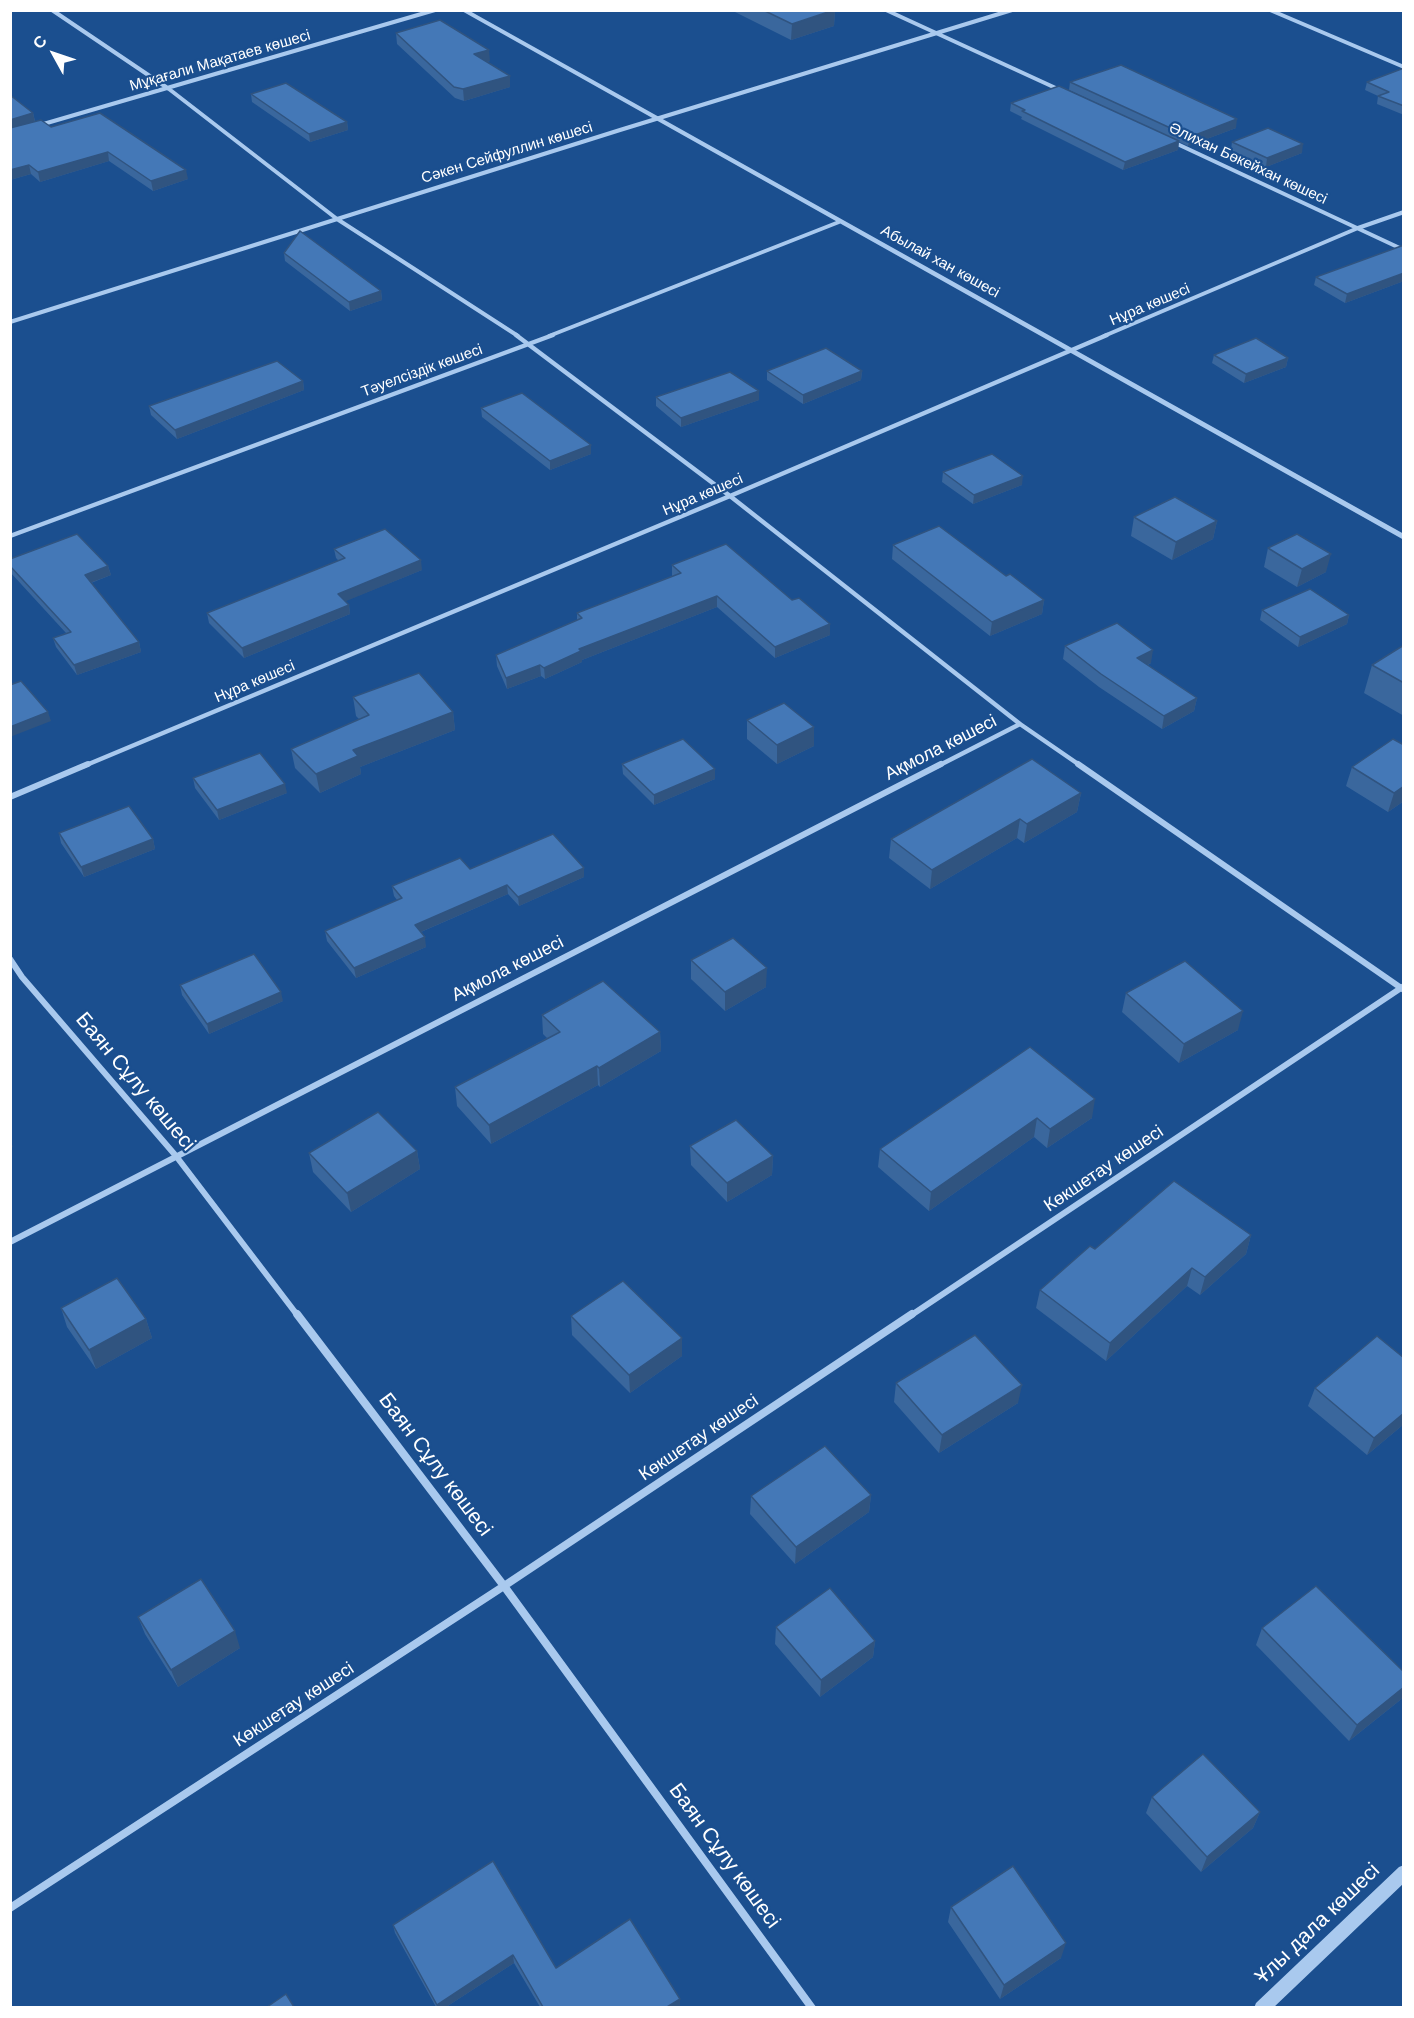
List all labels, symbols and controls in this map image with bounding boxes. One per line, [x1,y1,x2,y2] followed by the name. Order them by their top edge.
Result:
[24,24,84,84] north arrow
[128,27,312,95] street label: Мұқағали Мақатаев көшесі
[30,32,50,52] text: С
[419,118,595,188] street label: Сәкен Сейфуллин көшесі
[1166,119,1330,209] street label: Әлихан Бөкейхан көшесі
[877,222,1003,302] street label: Абылай хан көшесі
[1107,280,1193,330] street label: Нұра көшесі
[359,341,485,401] street label: Тәуелсіздік көшесі
[660,470,746,520] street label: Нұра көшесі
[212,657,298,707] street label: Нұра көшесі
[881,711,1001,785] street label: Ақмола көшесі
[448,932,568,1006] street label: Ақмола көшесі
[70,1008,200,1156] street label: Баян Сұлу көшесі
[1040,1121,1168,1217] street label: Көкшетау көшесі
[373,1388,497,1542] street label: Баян Сұлу көшесі
[635,1390,763,1486] street label: Көкшетау көшесі
[230,1658,358,1752] street label: Көкшетау көшесі
[663,1779,785,1933] street label: Баян Сұлу көшесі
[1251,1858,1385,1990] street label: Ұлы дала көшесі

